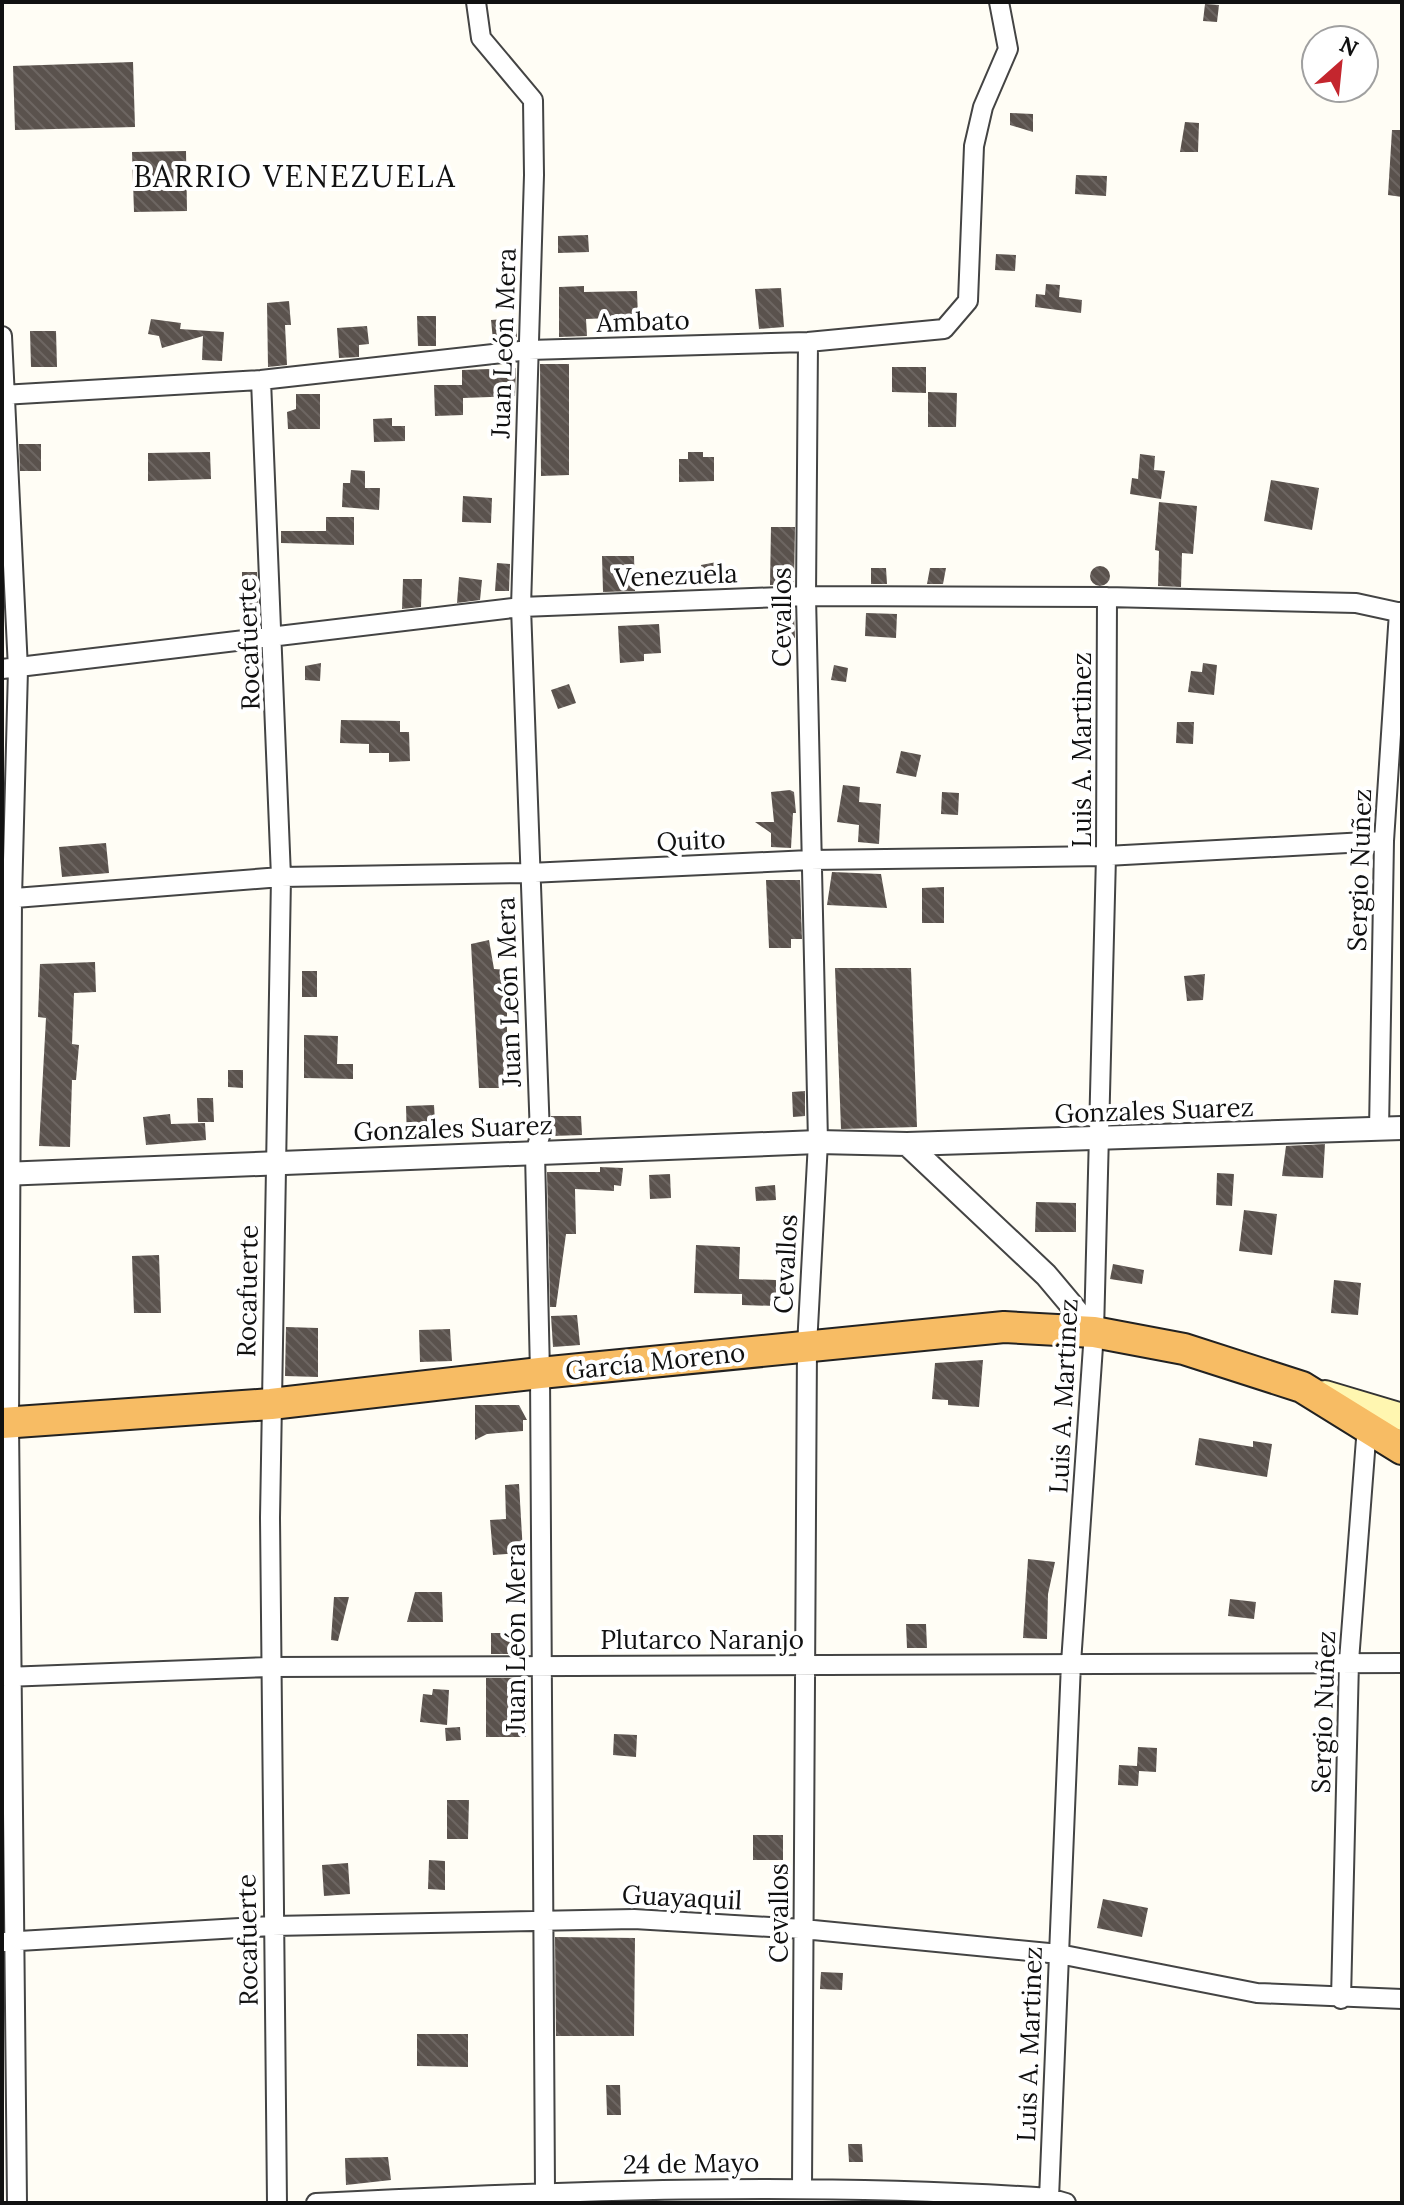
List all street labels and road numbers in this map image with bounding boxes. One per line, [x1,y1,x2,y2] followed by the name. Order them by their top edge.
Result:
[483,247,523,440] street label: Juan León Mera
[595,303,690,339] street label: Ambato
[613,556,738,594] street label: Venezuela
[765,567,798,667] street label: Cevallos
[229,577,267,711] street label: Rocafuerte
[1065,652,1098,848] street label: Luis A. Martinez
[1340,788,1378,952] street label: Sergio Nuñez
[656,822,726,858] street label: Quito
[488,896,528,1089] street label: Juan León Mera
[1054,1090,1254,1130] street label: Gonzales Suarez
[353,1108,553,1148] street label: Gonzales Suarez
[766,1213,804,1315] street label: Cevallos
[229,1224,265,1358] street label: Rocafuerte
[1041,1298,1085,1494] street label: Luis A. Martinez
[563,1335,747,1387] street label: García Moreno
[499,1543,532,1734] street label: Juan León Mera
[600,1623,804,1656] street label: Plutarco Naranjo
[1304,1630,1342,1794] street label: Sergio Nuñez
[762,1863,795,1963] street label: Cevallos
[229,1873,265,2007] street label: Rocafuerte
[621,1877,743,1917] street label: Guayaquil
[1009,1946,1049,2142] street label: Luis A. Martinez
[622,2145,760,2181] street label: 24 de Mayo

